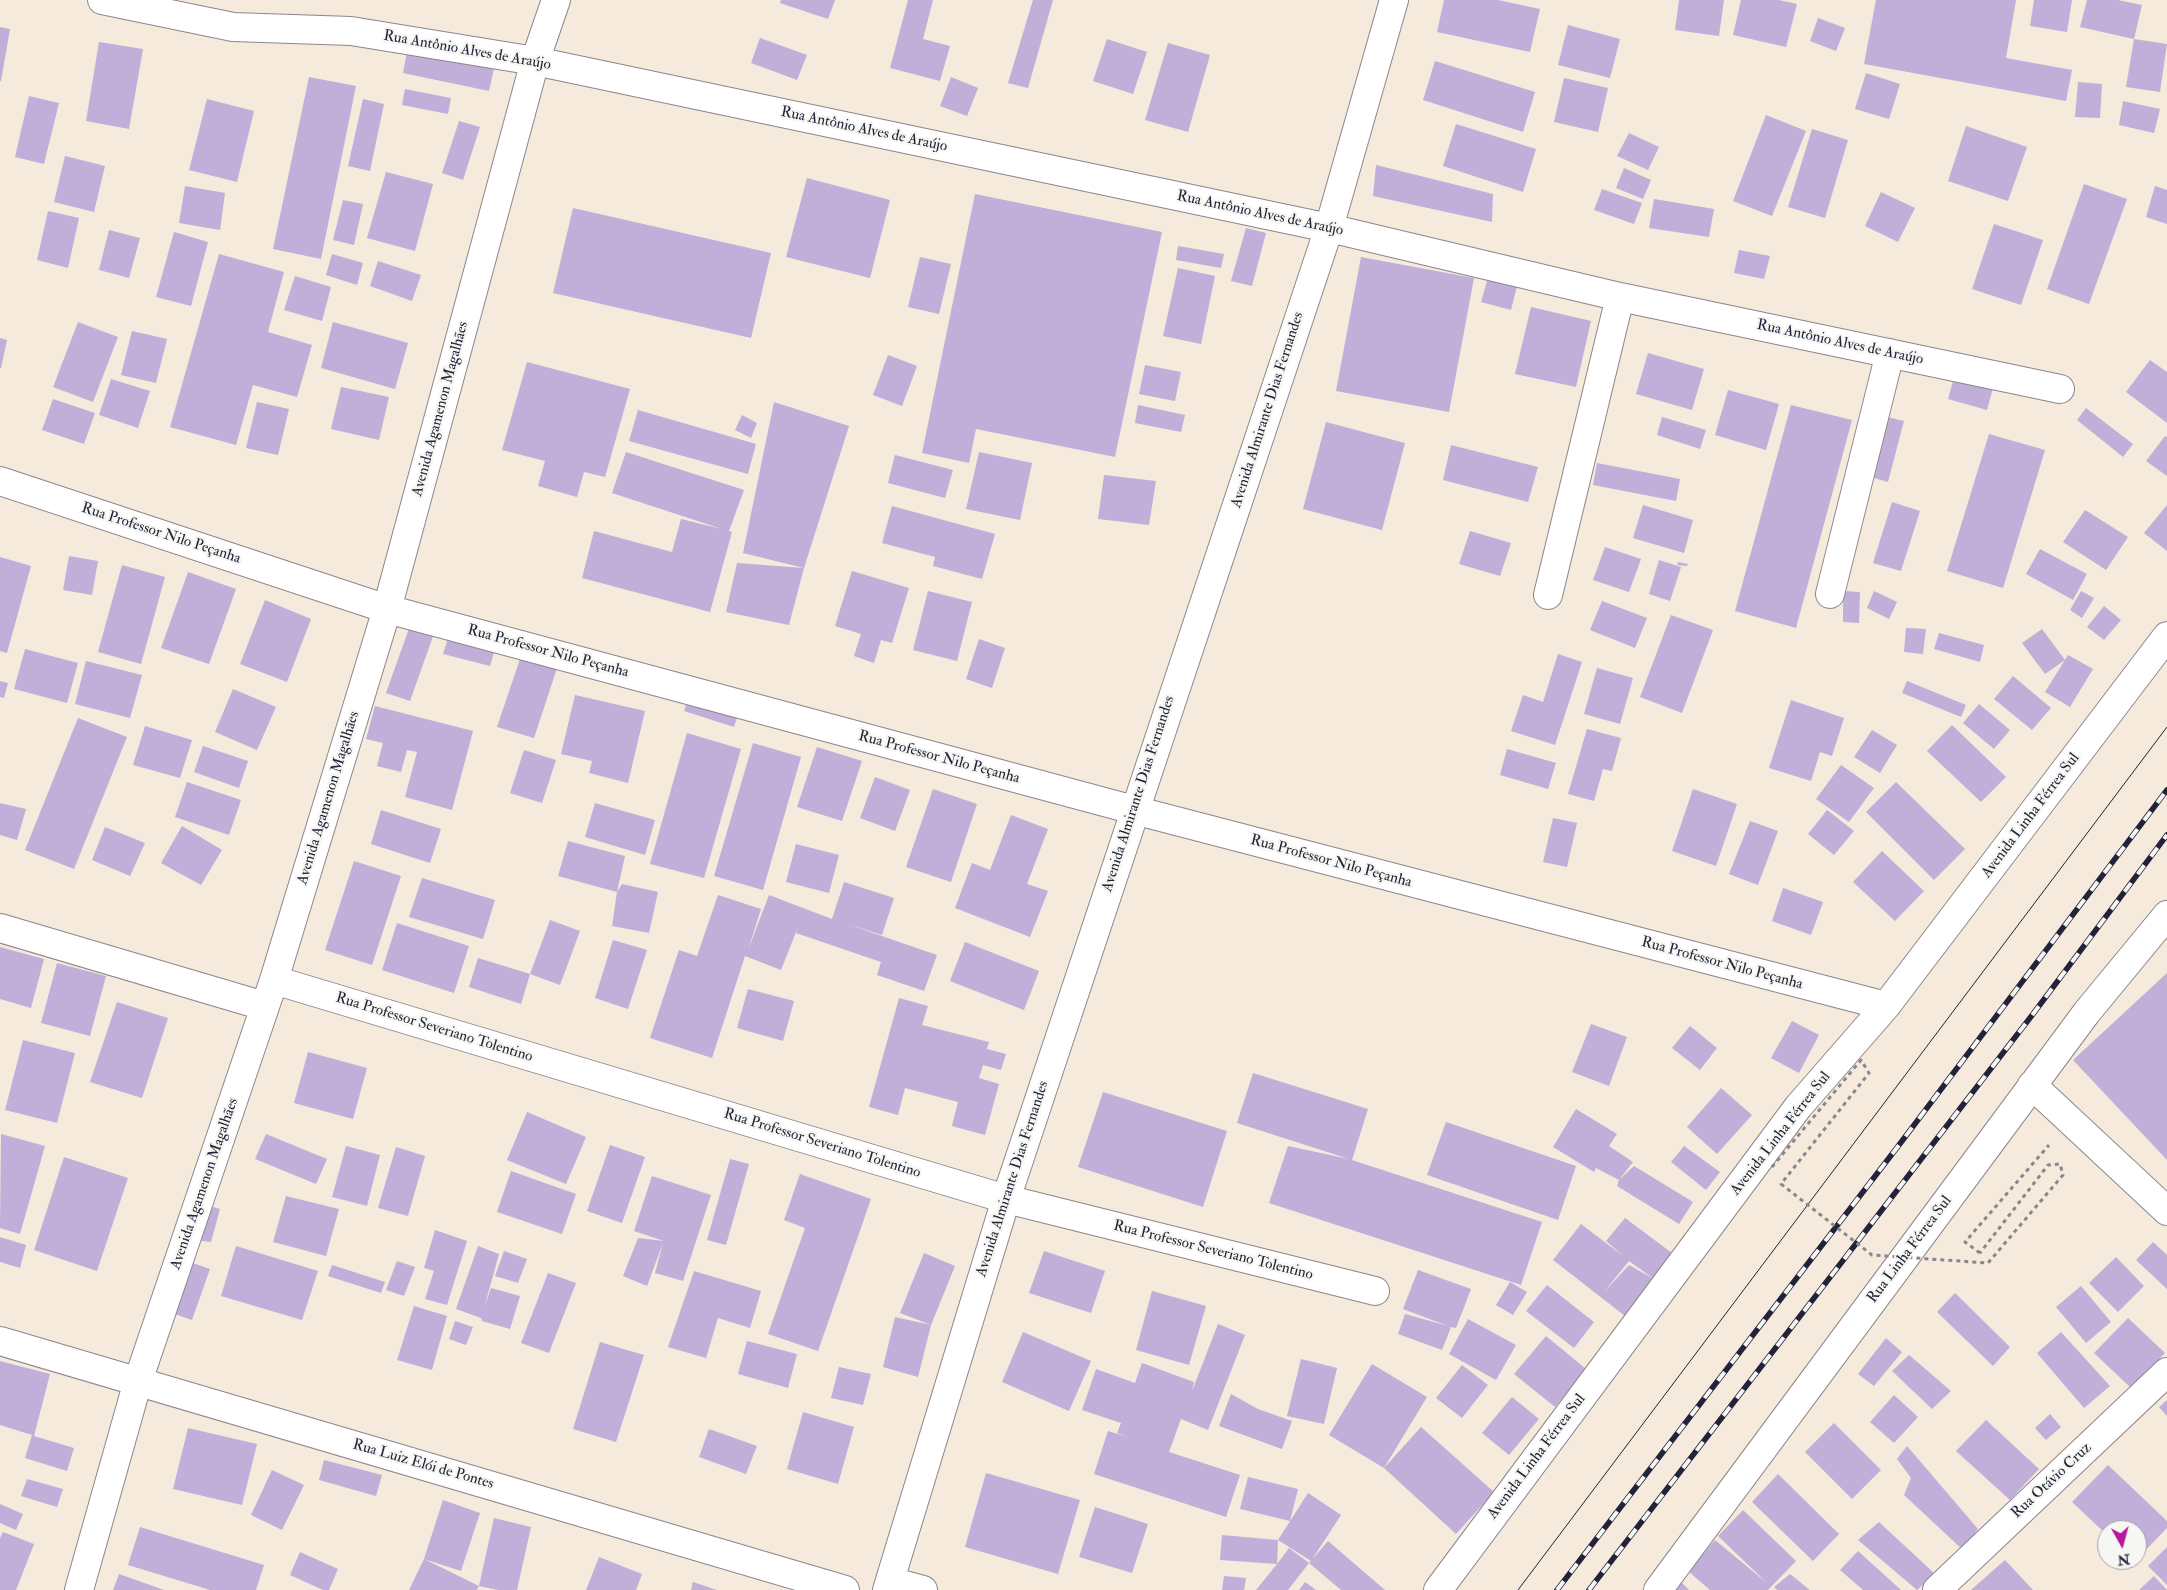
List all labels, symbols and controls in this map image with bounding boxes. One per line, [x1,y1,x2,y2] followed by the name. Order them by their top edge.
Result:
[382,27,552,75] street label: Rua Antônio Alves de Araújo
[779,104,949,156] street label: Rua Antônio Alves de Araújo
[1175,188,1345,240] street label: Rua Antônio Alves de Araújo
[1228,310,1308,510] street label: Avenida Almirante Dias Fernandes
[1755,317,1925,369] street label: Rua Antônio Alves de Araújo
[409,320,473,498] street label: Avenida Agamenon Magalhães
[79,500,243,568] street label: Rua Professor Nilo Peçanha
[465,622,631,682] street label: Rua Professor Nilo Peçanha
[1099,694,1179,894] street label: Avenida Almirante Dias Fernandes
[294,709,364,887] street label: Avenida Agamenon Magalhães
[856,728,1022,788] street label: Rua Professor Nilo Peçanha
[1978,750,2084,882] street label: Avenida Linha Férrea Sul
[1248,832,1414,892] street label: Rua Professor Nilo Peçanha
[1639,934,1805,994] street label: Rua Professor Nilo Peçanha
[333,989,535,1067] street label: Rua Professor Severiano Tolentino
[1727,1069,1835,1199] street label: Avenida Linha Férrea Sul
[973,1079,1053,1279] street label: Avenida Almirante Dias Fernandes
[167,1096,243,1272] street label: Avenida Agamenon Magalhães
[721,1105,923,1183] street label: Rua Professor Severiano Tolentino
[1864,1193,1956,1307] street label: Rua Linha Férrea Sul
[1111,1217,1315,1285] street label: Rua Professor Severiano Tolentino
[1484,1391,1590,1523] street label: Avenida Linha Férrea Sul
[350,1436,496,1494] street label: Rua Luiz Elói de Pontes
[2008,1439,2096,1523] street label: Rua Otávio Cruz
[2097,1520,2147,1570] north arrow
[2117,1550,2131,1569] text: N

